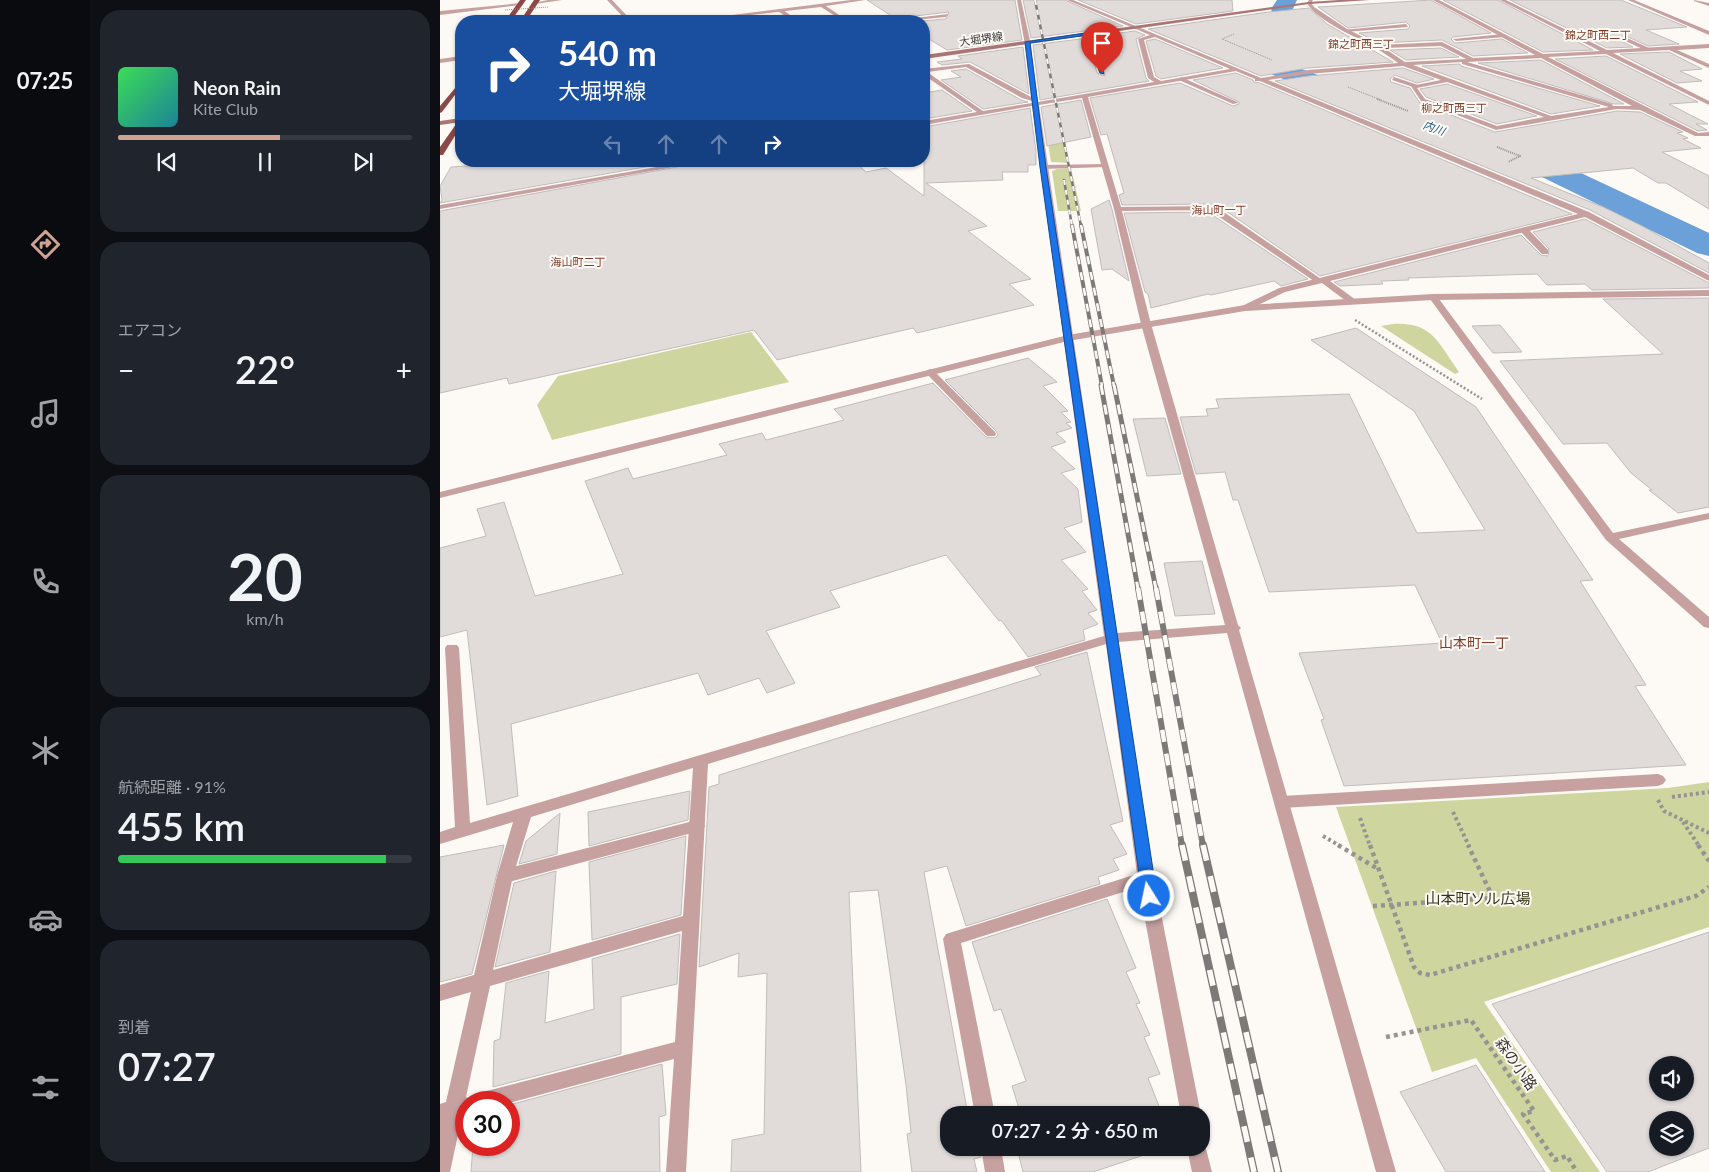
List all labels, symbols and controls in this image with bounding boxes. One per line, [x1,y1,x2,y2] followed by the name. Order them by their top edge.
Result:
[1081,22,1123,73] pin
[1565,28,1631,41] district label: 錦之町西二丁
[958,29,1004,48] street label: 大堀堺線
[1088,29,1116,57] icon: arrive
[558,31,657,73] text: 540 m
[475,35,540,100] icon: right
[1328,37,1394,50] district label: 錦之町西三丁
[17,67,73,94] text: 07:25
[193,76,281,99] text: Neon Rain
[558,77,646,104] text: 大堀堺線
[193,99,258,118] text: Kite Club
[1421,101,1487,114] district label: 柳之町西三丁
[1422,118,1448,138] water label: 内川
[599,130,627,158] icon: left
[652,130,680,158] icon: ahead
[705,130,733,158] icon: ahead
[758,130,786,158] icon: right
[153,148,181,176] icon: previous
[251,148,279,176] icon: pause
[349,148,377,176] icon: next
[1192,203,1247,216] district label: 海山町一丁
[28,227,63,262] icon: directions
[551,255,606,268] district label: 海山町二丁
[118,320,182,339] text: エアコン
[235,346,295,392] text: 22°
[118,353,134,387] text: −
[396,353,412,387] text: +
[28,396,63,431] icon: music
[227,537,303,615] text: 20
[28,564,63,599] icon: phone
[246,609,284,628] text: km/h
[1439,634,1509,651] district label: 山本町一丁
[28,733,63,768] icon: climate
[118,777,226,796] text: 航続距離 · 91%
[118,803,245,849] text: 455 km
[1122,869,1174,921] position arrow
[1425,889,1531,907] park label: 山本町ソル広場
[28,902,63,937] icon: car
[118,1017,150,1036] text: 到着
[1492,1034,1541,1093] street label: 森の小路
[118,1043,216,1089] text: 07:27
[1649,1056,1694,1156] map controls
[1649,1056,1694,1101] button: sound
[28,1070,63,1105] icon: filters
[455,1091,520,1156] speed limit sign: 30
[1649,1111,1694,1156] button: layers
[992,1119,1158,1142] text: 07:27 · 2 分 · 650 m

